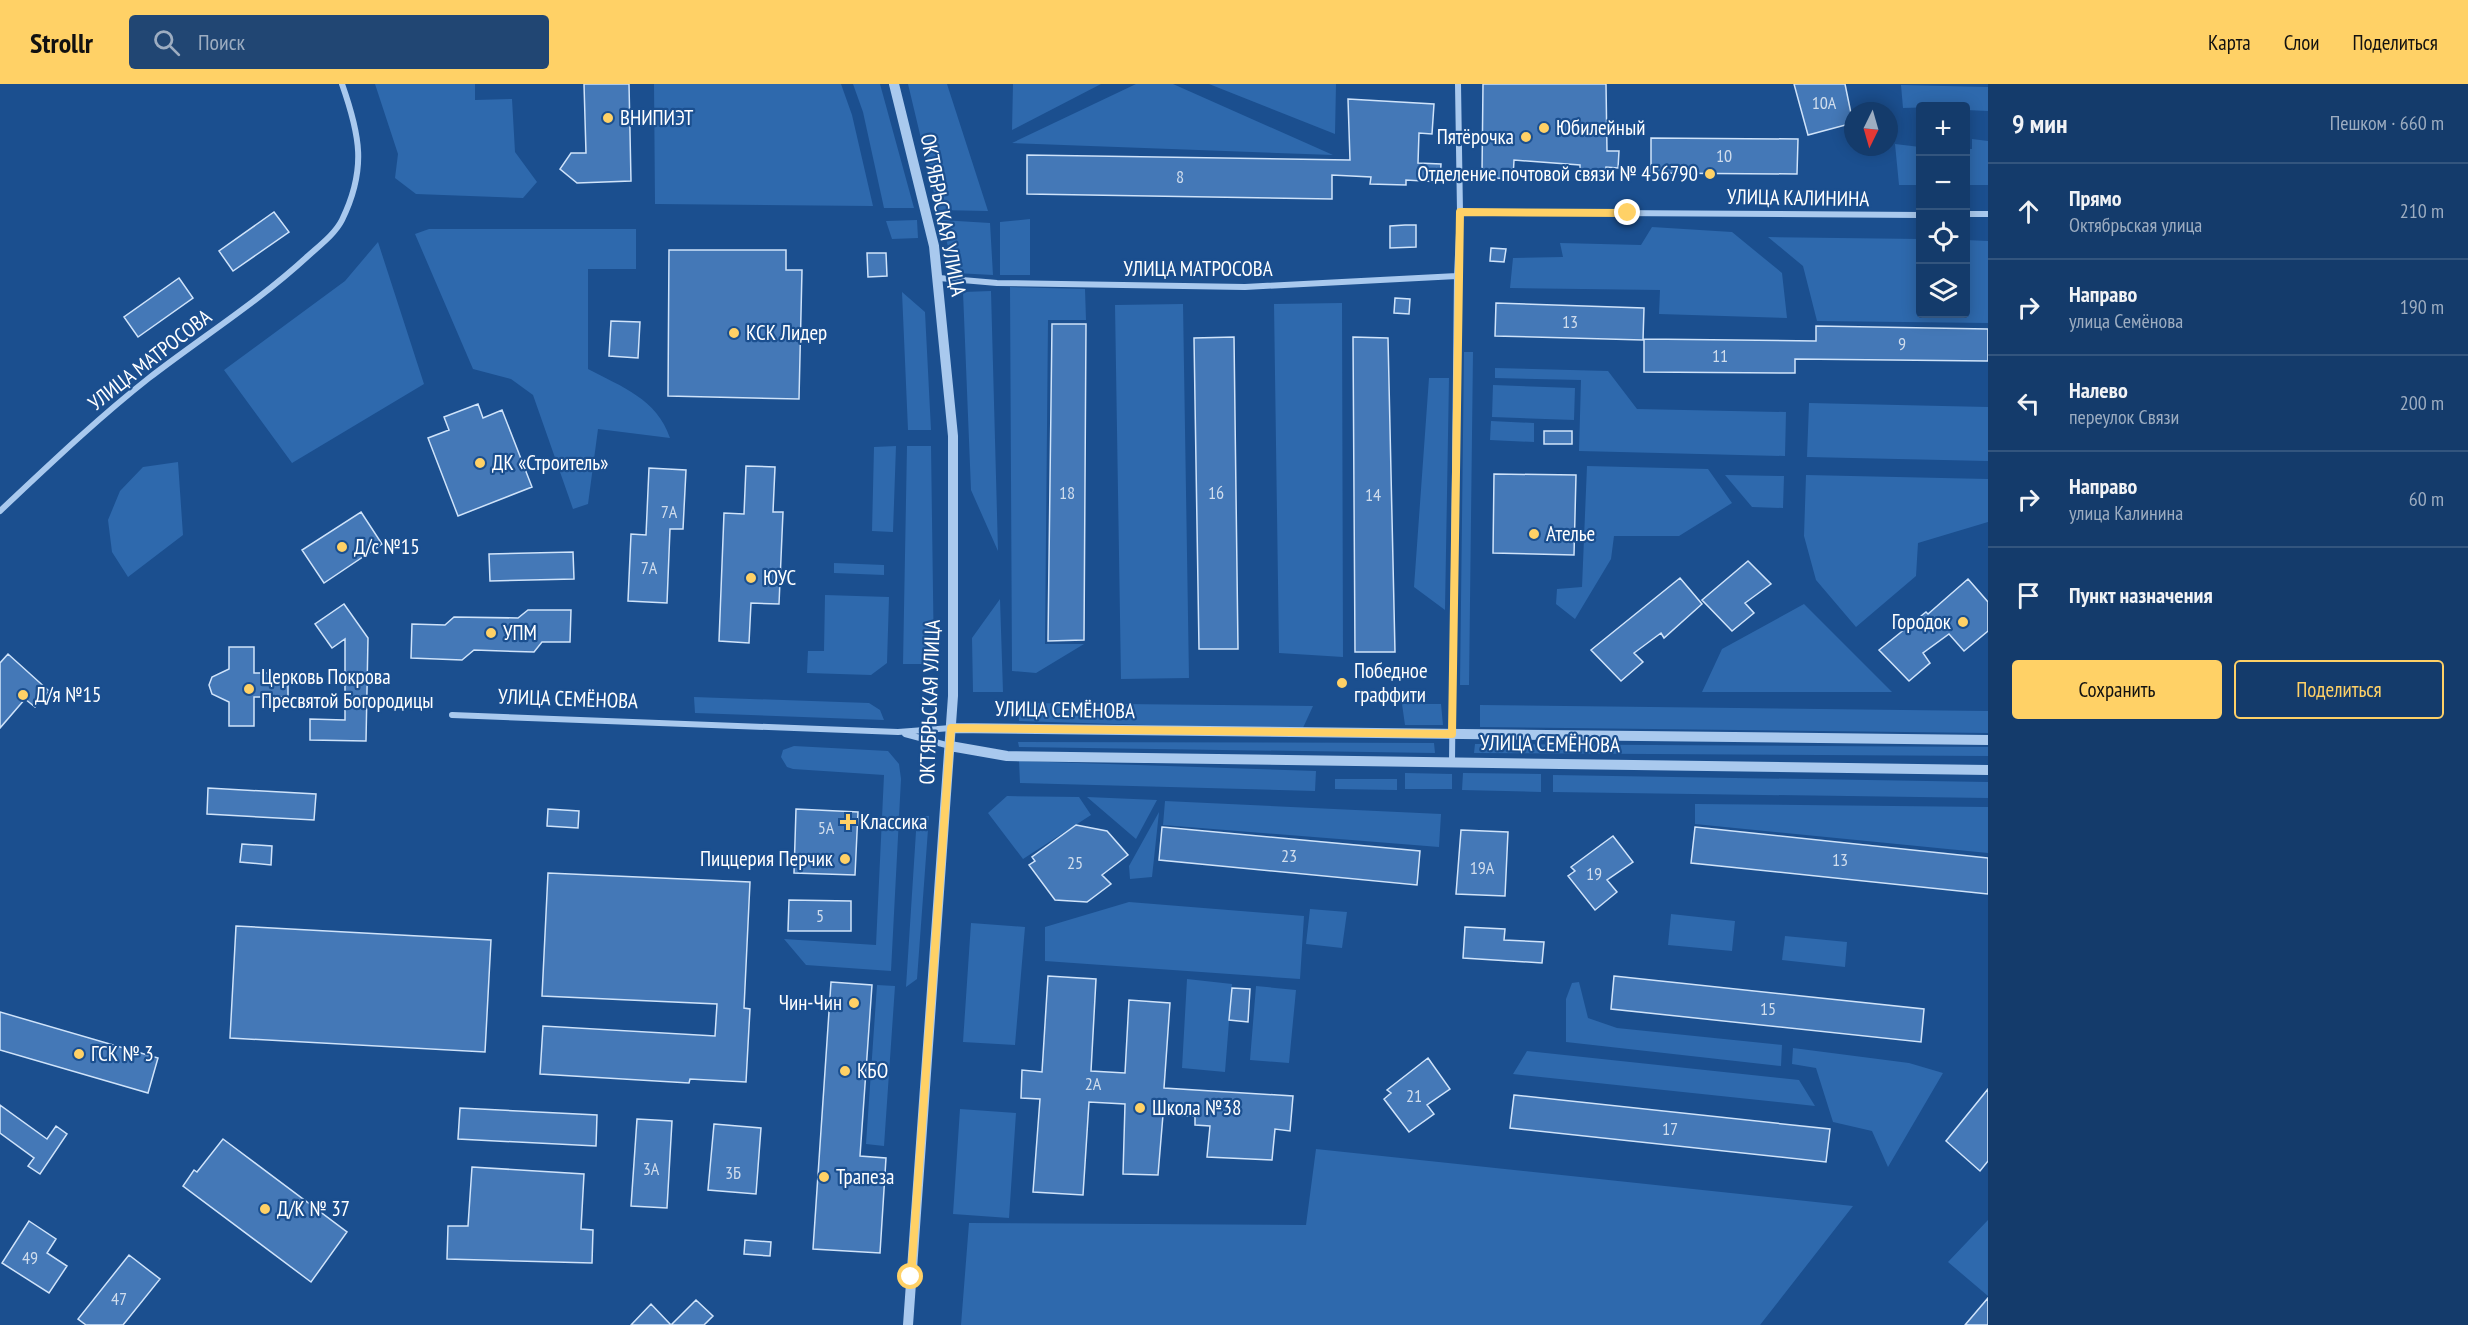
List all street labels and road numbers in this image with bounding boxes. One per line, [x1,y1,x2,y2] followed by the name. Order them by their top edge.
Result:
[915,131,972,298] street label: ОКТЯБРЬСКАЯ УЛИЦА
[1727,183,1870,212] street label: УЛИЦА КАЛИНИНА
[1123,255,1273,282] street label: УЛИЦА МАТРОСОВА
[83,303,217,416] street label: УЛИЦА МАТРОСОВА
[913,619,946,785] street label: ОКТЯБРЬСКАЯ УЛИЦА
[498,683,639,714] street label: УЛИЦА СЕМЁНОВА
[995,695,1135,724] street label: УЛИЦА СЕМЁНОВА
[1480,729,1620,758] street label: УЛИЦА СЕМЁНОВА

